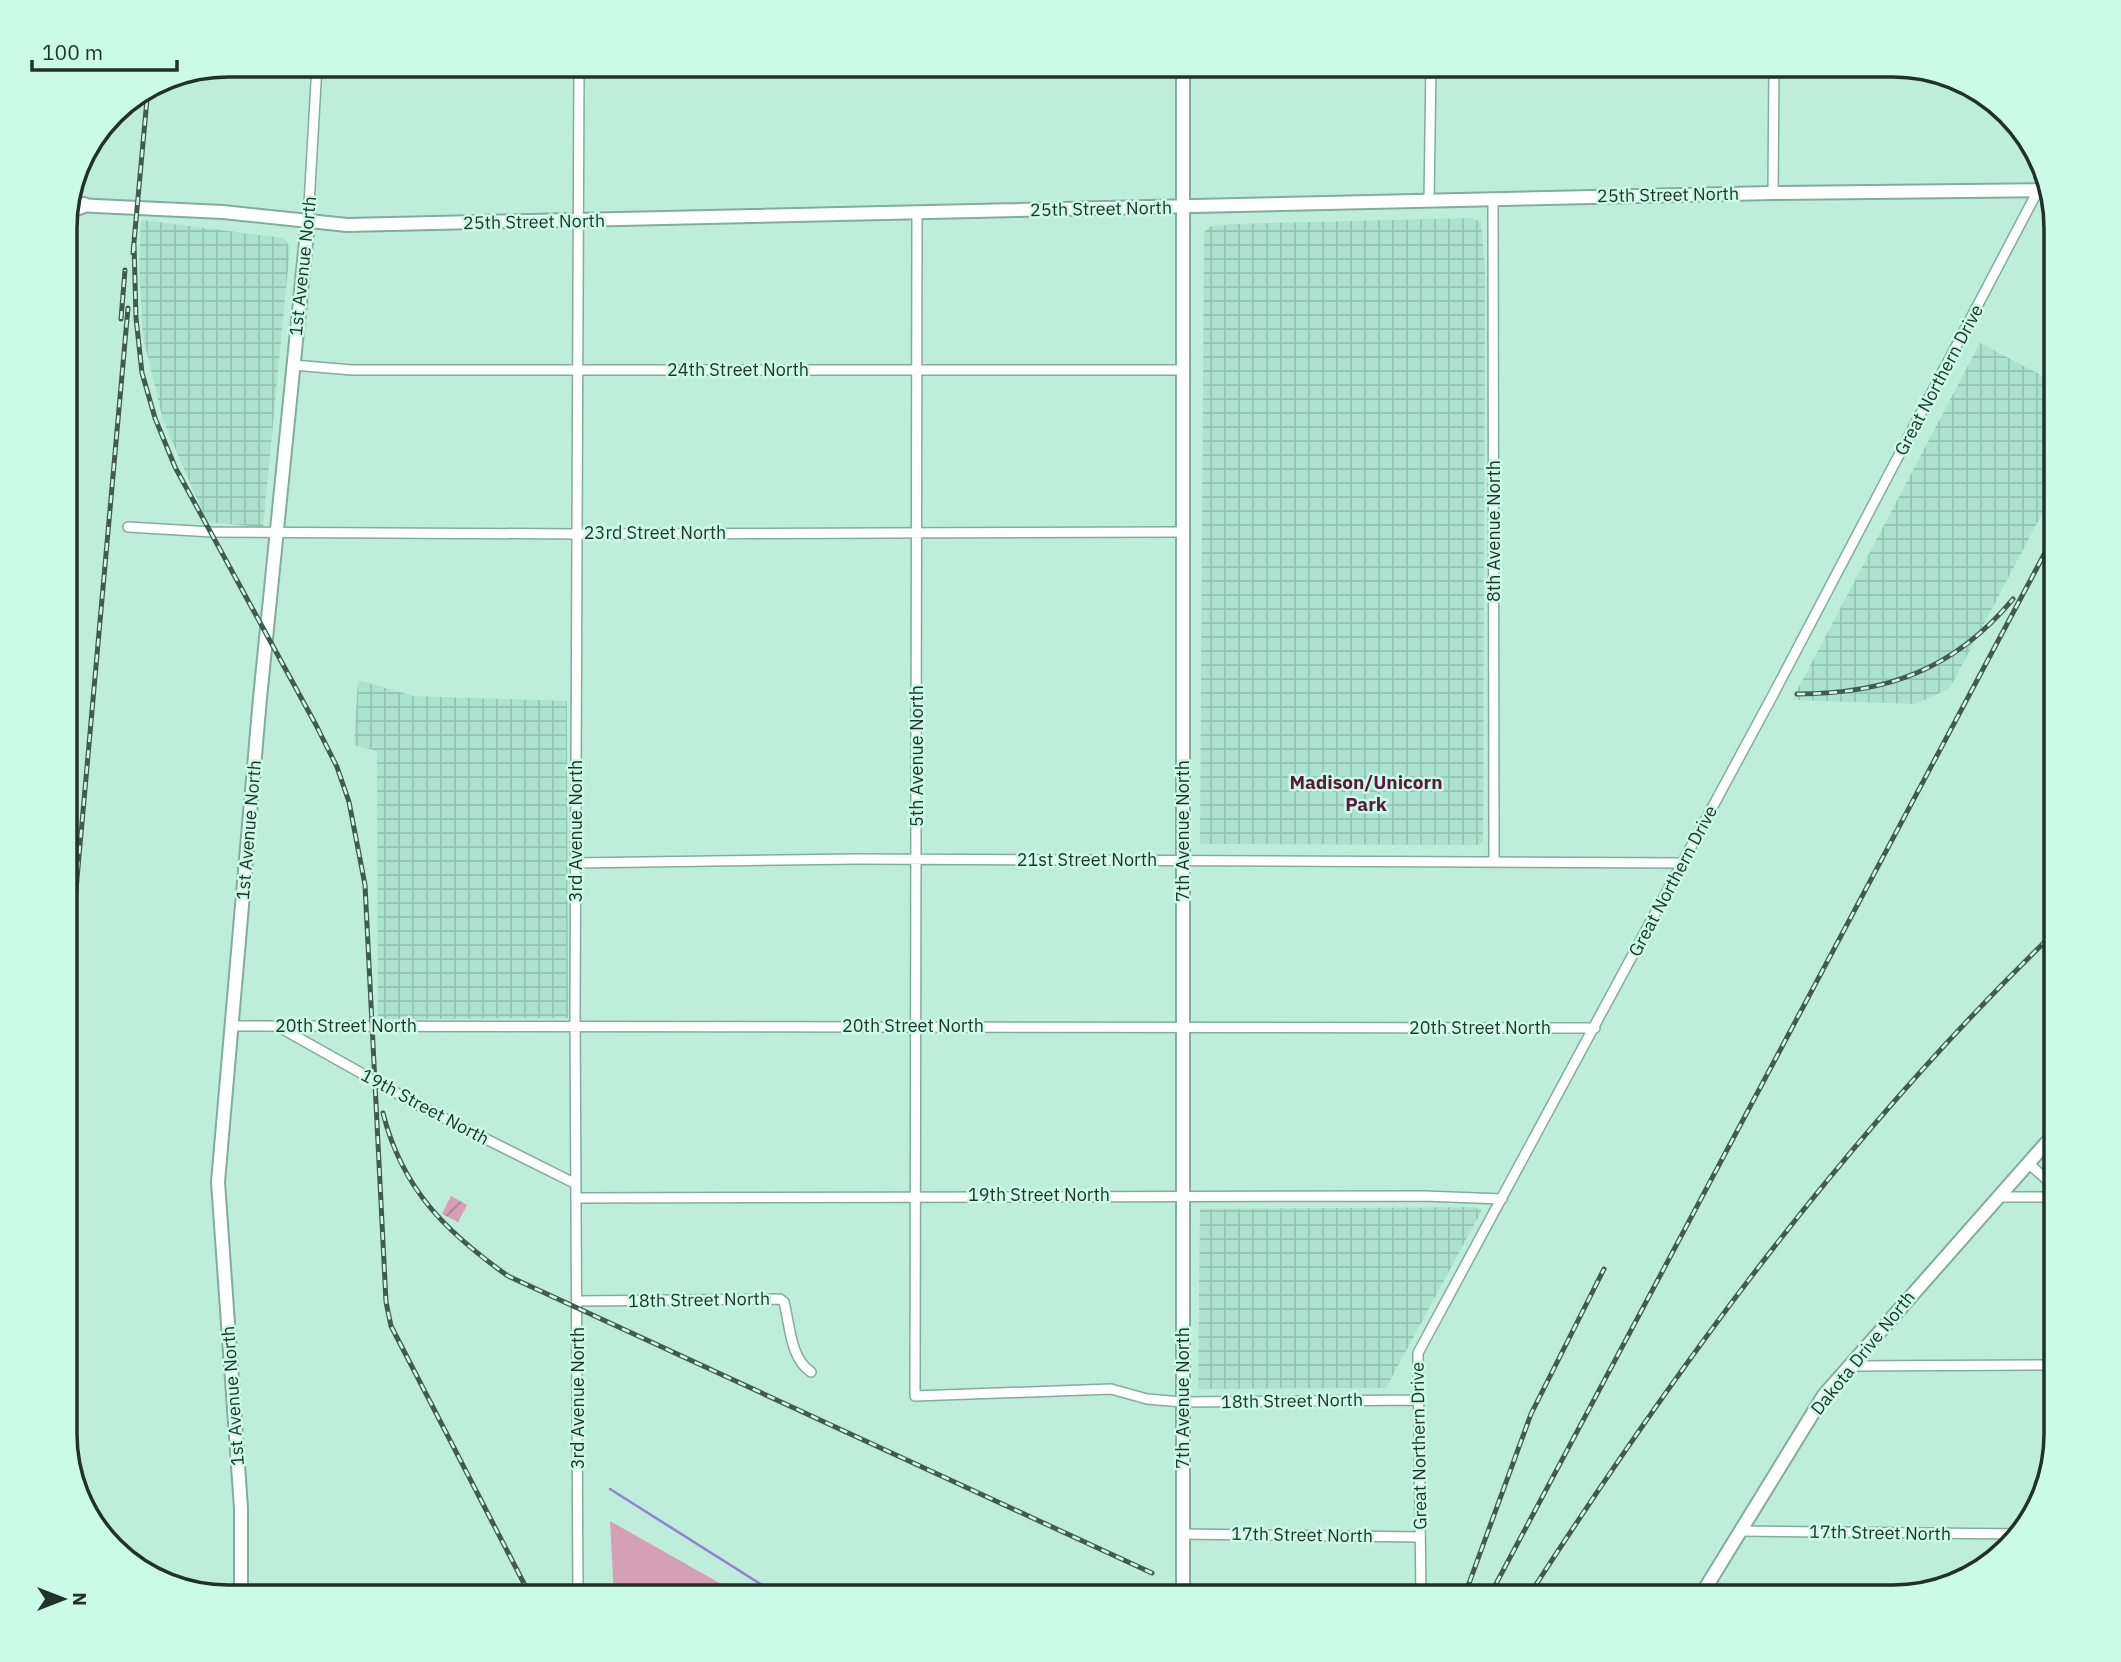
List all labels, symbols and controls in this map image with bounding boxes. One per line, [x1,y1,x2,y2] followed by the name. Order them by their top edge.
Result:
[32,28,177,72] scale bar
[42,38,103,66] text: 100 m
[1597,182,1739,207] street label: 25th Street North
[284,195,321,337] street label: 1st Avenue North
[1030,196,1172,221] street label: 25th Street North
[463,209,605,234] street label: 25th Street North
[1889,300,1988,459] street label: Great Northern Drive
[667,358,809,381] street label: 24th Street North
[1482,460,1505,602] street label: 8th Avenue North
[584,521,726,544] street label: 23rd Street North
[905,685,928,827] street label: 5th Avenue North
[231,759,266,901] street label: 1st Avenue North
[564,760,587,902] street label: 3rd Avenue North
[1171,760,1194,902] street label: 7th Avenue North
[1289,770,1443,816] district label: Madison/Unicorn Park
[1623,801,1722,960] street label: Great Northern Drive
[1017,848,1157,871] street label: 21st Street North
[275,1014,417,1037] street label: 20th Street North
[842,1014,984,1037] street label: 20th Street North
[1409,1016,1551,1039] street label: 20th Street North
[357,1063,493,1150] street label: 19th Street North
[968,1183,1110,1206] street label: 19th Street North
[1805,1286,1920,1419] street label: Dakota Drive North
[628,1287,770,1312] street label: 18th Street North
[216,1325,249,1467] street label: 1st Avenue North
[566,1327,589,1469] street label: 3rd Avenue North
[1171,1327,1194,1469] street label: 7th Avenue North
[1406,1362,1431,1530] street label: Great Northern Drive
[1221,1388,1363,1413] street label: 18th Street North
[1809,1520,1951,1545] street label: 17th Street North
[1231,1522,1373,1547] street label: 17th Street North
[28,1564,98,1634] north arrow
[68,1592,92,1606] text: N

